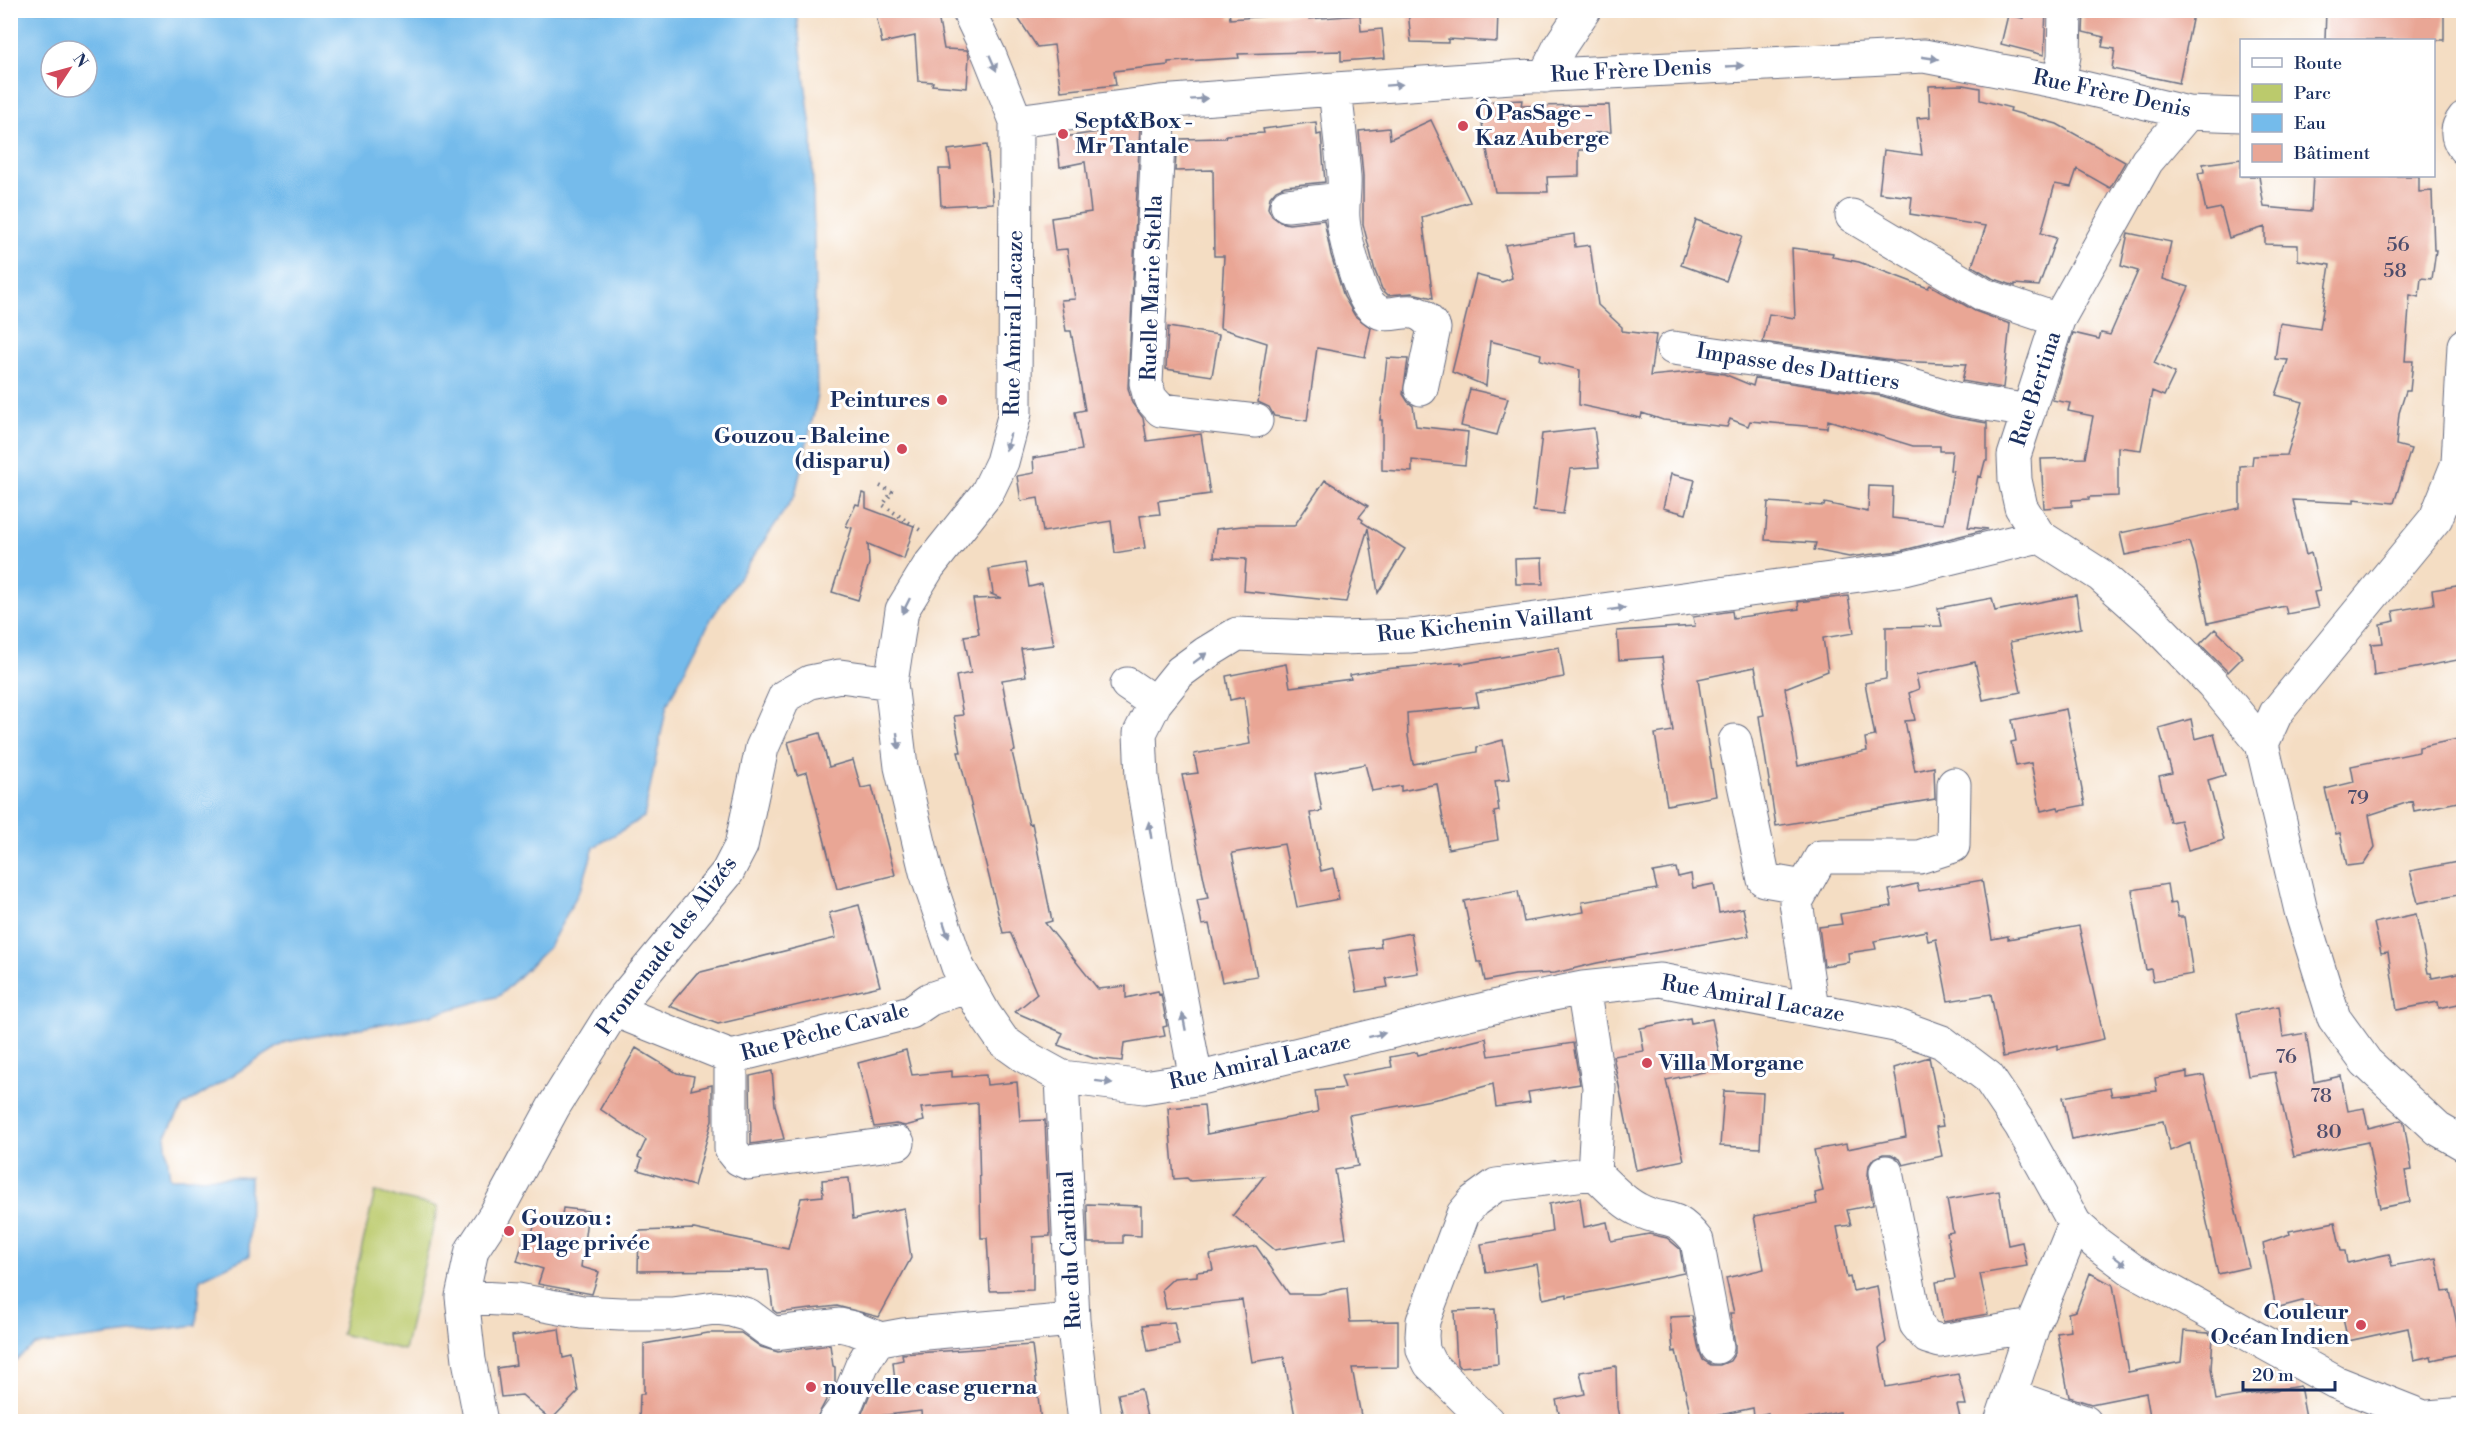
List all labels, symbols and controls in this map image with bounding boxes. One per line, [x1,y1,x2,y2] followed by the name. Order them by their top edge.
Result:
[39,39,99,99] north arrow
[2240,39,2435,177] legend
[69,50,92,72] text: N
[2294,52,2342,75] text: Route
[1550,53,1712,89] street label: Rue Frère Denis
[1920,53,1939,63] one-way arrow
[989,54,999,72] one-way arrow
[1725,62,1744,71] one-way arrow
[2030,64,2194,124] street label: Rue Frère Denis
[1384,81,1403,90] one-way arrow
[2294,82,2331,105] text: Parc
[1190,94,1209,104] one-way arrow
[1475,98,1609,152] place label: Ô PasSage - Kaz Auberge
[1075,108,1193,160] place label: Sept&Box - Mr Tantale
[2294,112,2327,135] text: Eau
[1456,119,1470,133] marker: Ô PasSage - Kaz Auberge
[1056,127,1070,141] marker: Sept&Box - Mr Tantale
[2293,142,2371,165] text: Bâtiment
[1135,193,1169,382] street label: Ruelle Marie Stella
[999,230,1029,416] street label: Rue Amiral Lacaze
[2386,233,2410,258] house number: 56
[2383,259,2407,284] house number: 58
[2005,327,2068,450] street label: Rue Bertina
[1694,338,1902,396] street label: Impasse des Dattiers
[830,387,930,414] place label: Peintures
[935,393,949,407] marker: Peintures
[714,423,890,475] place label: Gouzou - Baleine (disparu)
[1002,433,1012,451] one-way arrow
[895,442,909,456] marker: Gouzou - Baleine (disparu)
[901,597,910,614] one-way arrow
[1376,599,1595,649] street label: Rue Kichenin Vaillant
[1608,605,1627,614] one-way arrow
[1192,652,1207,664] one-way arrow
[893,732,903,751] one-way arrow
[2347,786,2369,811] house number: 79
[1146,820,1155,839] one-way arrow
[591,851,743,1041] street label: Promenade des Alizés
[941,921,951,939] one-way arrow
[1659,970,1847,1028] street label: Rue Amiral Lacaze
[738,997,912,1067] street label: Rue Pêche Cavale
[1179,1012,1188,1031] one-way arrow
[1166,1028,1354,1096] street label: Rue Amiral Lacaze
[1367,1030,1386,1040] one-way arrow
[2275,1045,2297,1070] house number: 76
[1658,1050,1804,1077] place label: Villa Morgane
[1640,1056,1654,1070] marker: Villa Morgane
[1094,1077,1113,1087] one-way arrow
[2310,1084,2332,1109] house number: 78
[2316,1120,2342,1145] house number: 80
[1052,1169,1088,1330] street label: Rue du Cardinal
[521,1205,650,1257] place label: Gouzou : Plage privée
[502,1224,516,1238] marker: Gouzou : Plage privée
[2113,1255,2128,1267] one-way arrow
[2210,1299,2349,1351] place label: Couleur Océan Indien
[2354,1318,2368,1332] marker: Couleur Océan Indien
[2243,1354,2334,1392] scale bar
[2252,1364,2294,1387] text: 20 m
[823,1374,1039,1401] place label: nouvelle case guerna
[804,1380,818,1394] marker: nouvelle case guerna

